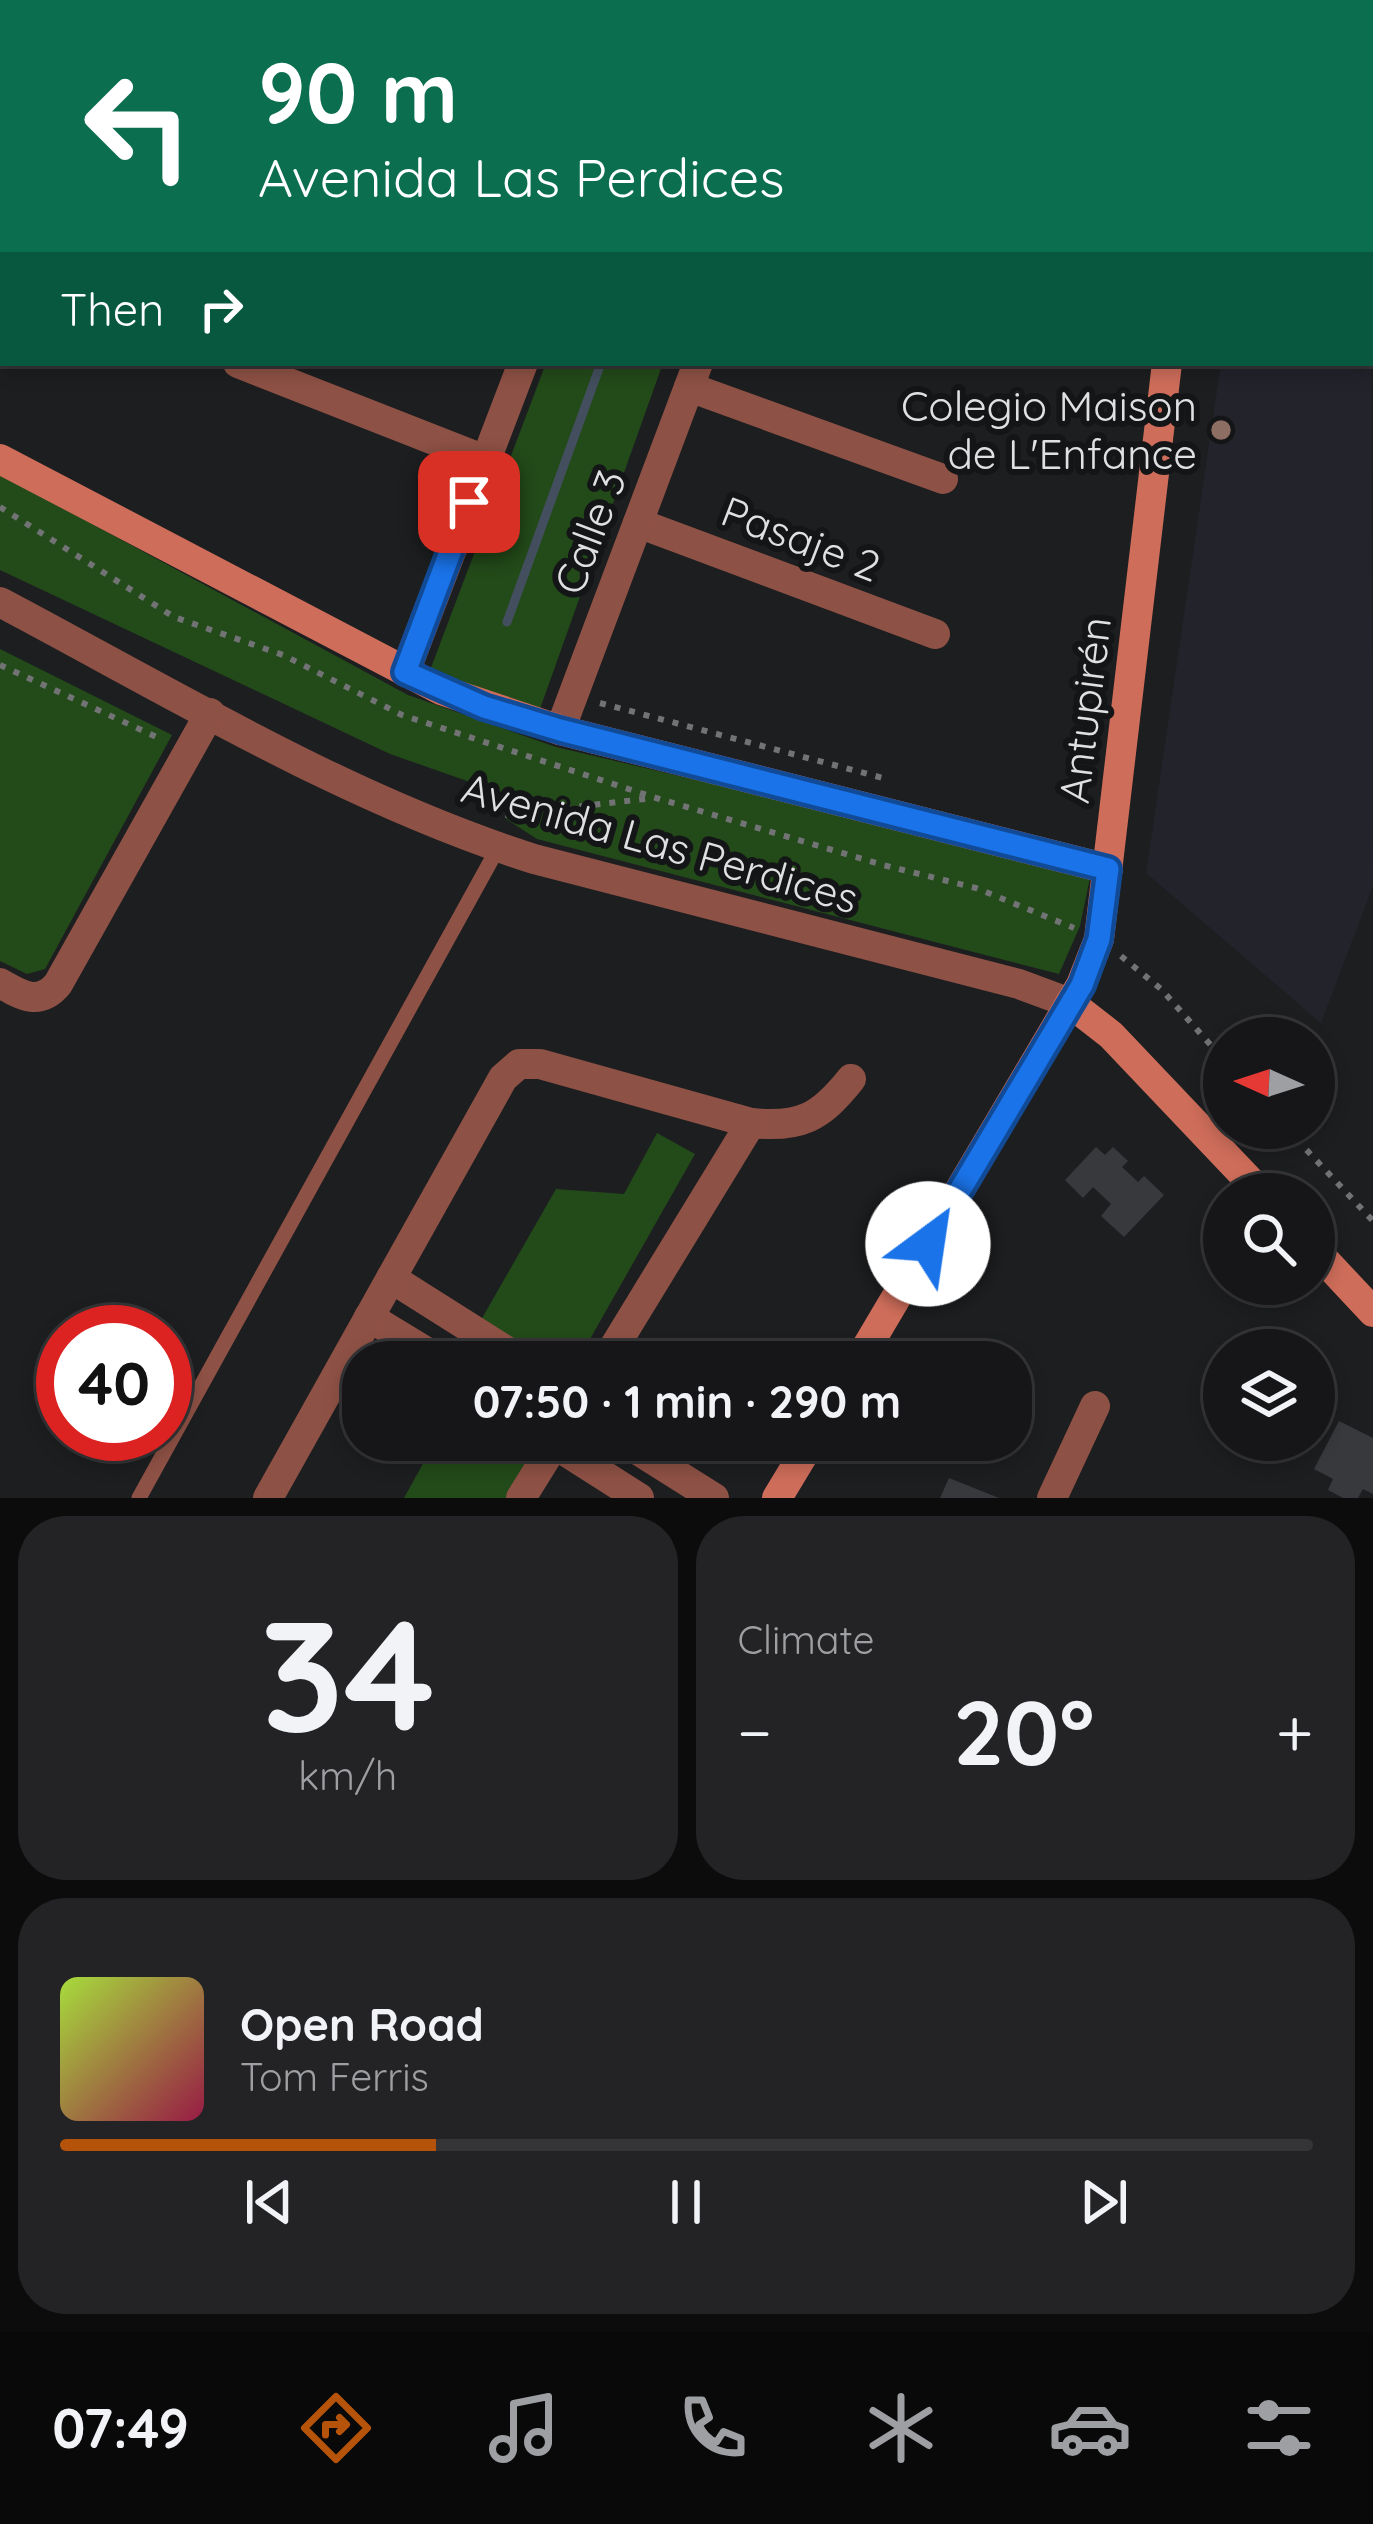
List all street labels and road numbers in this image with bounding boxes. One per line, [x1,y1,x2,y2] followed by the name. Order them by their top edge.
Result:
[542,462,637,602] street label: Calle 3
[714,484,888,593] street label: Pasaje 2
[1047,614,1122,806] street label: Antupirén
[456,761,864,924] street label: Avenida Las Perdices

